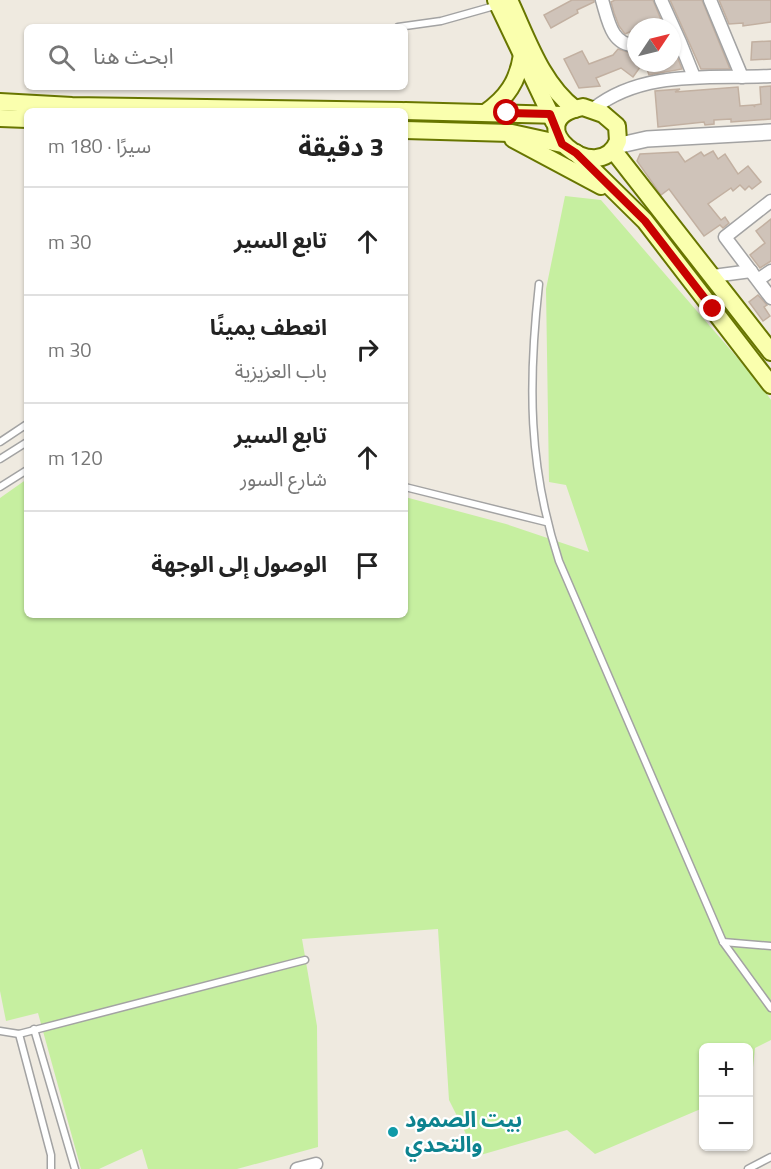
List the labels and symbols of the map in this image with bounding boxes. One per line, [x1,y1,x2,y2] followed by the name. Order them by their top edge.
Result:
[627,18,681,72] north arrow
[493,99,519,125] route start
[699,295,725,321] route end
[405,1102,522,1162] place label: بيت الصمود والتحدي
[386,1125,400,1139] marker: بيت الصمود والتحدي

